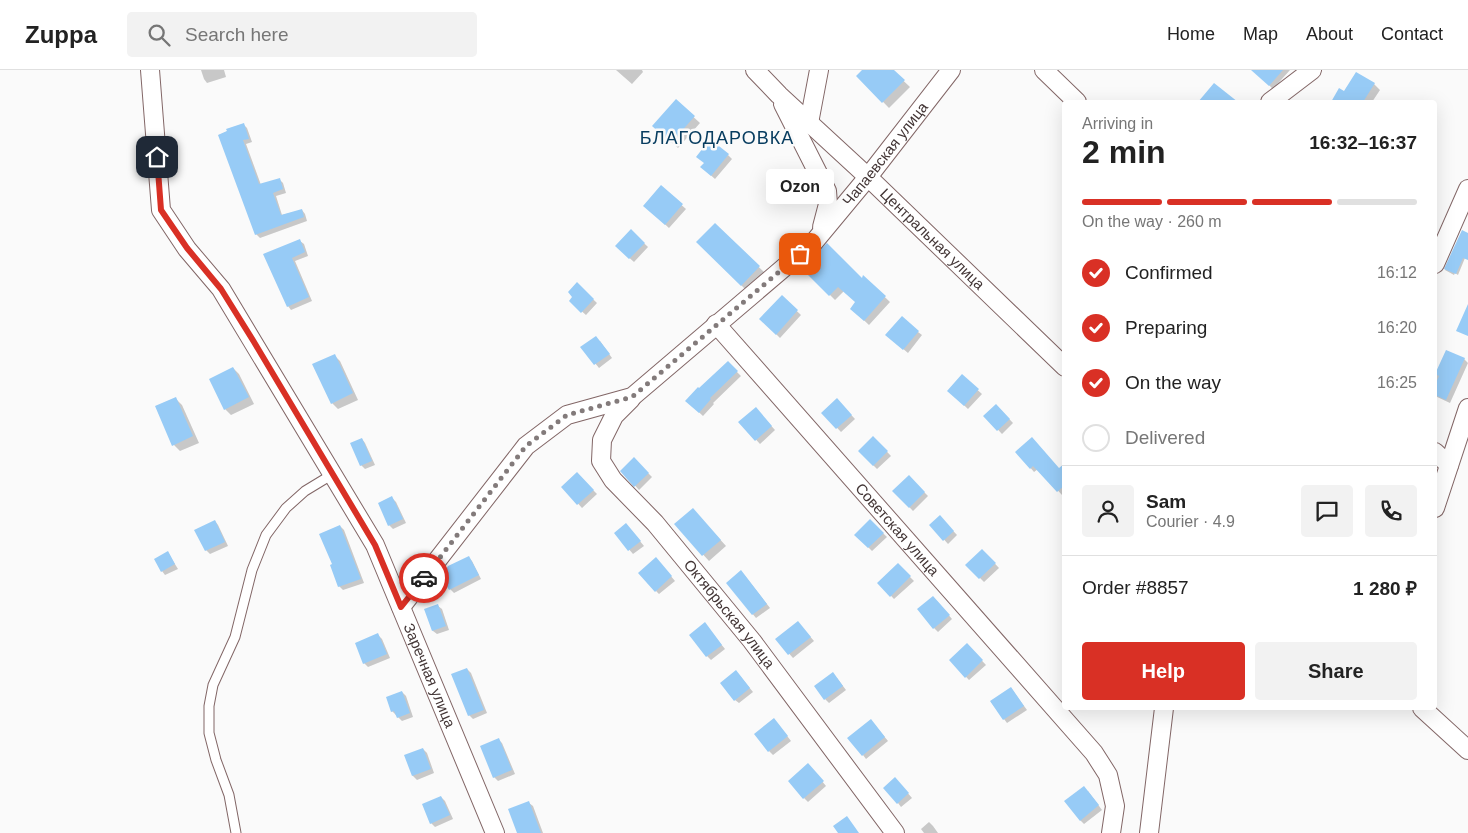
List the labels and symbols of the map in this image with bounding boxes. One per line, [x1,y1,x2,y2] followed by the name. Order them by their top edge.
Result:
[839,98,931,209] street label: Чапаевская улица
[640,128,794,148] district label: БЛАГОДАРОВКА
[136,136,178,178] pin
[766,169,834,204] callout: Ozon
[877,185,989,293] street label: Центральная улица
[779,233,821,275] pin
[852,479,943,580] street label: Советская улица
[399,553,449,603] courier
[681,556,779,672] street label: Октябрьская улица
[401,621,459,731] street label: Заречная улица

